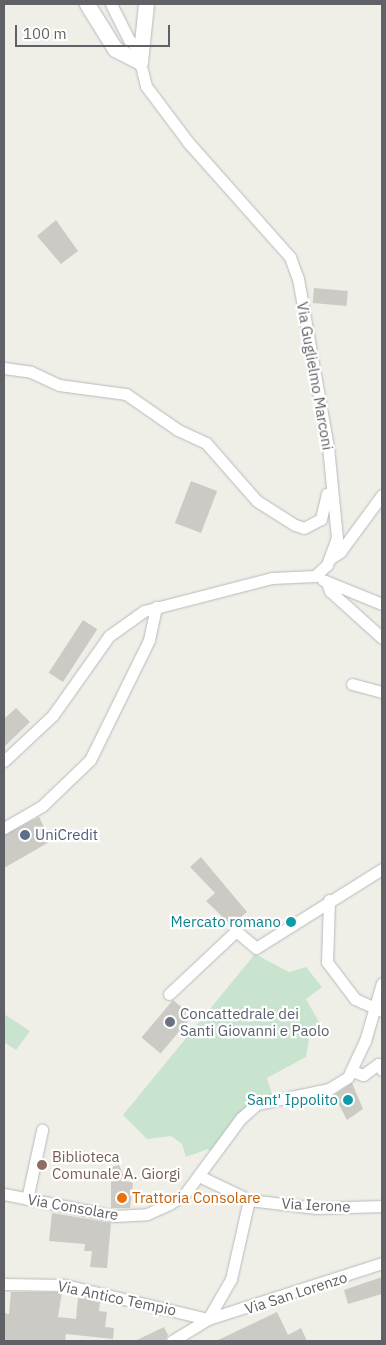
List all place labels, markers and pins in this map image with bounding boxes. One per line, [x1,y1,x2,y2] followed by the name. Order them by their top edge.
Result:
[35,826,98,844] place label: UniCredit
[19,829,31,841] marker: UniCredit
[171,913,281,931] place label: Mercato romano
[285,916,297,928] marker: Mercato romano
[180,1004,329,1039] place label: Concattedrale dei Santi Giovanni e Paolo
[164,1016,176,1028] marker: Concattedrale dei Santi Giovanni e Paolo
[247,1091,338,1109] place label: Sant' Ippolito
[342,1094,354,1106] marker: Sant' Ippolito
[52,1147,181,1182] place label: Biblioteca Comunale A. Giorgi
[36,1159,48,1171] marker: Biblioteca Comunale A. Giorgi
[132,1189,261,1207] place label: Trattoria Consolare
[116,1192,128,1204] marker: Trattoria Consolare

